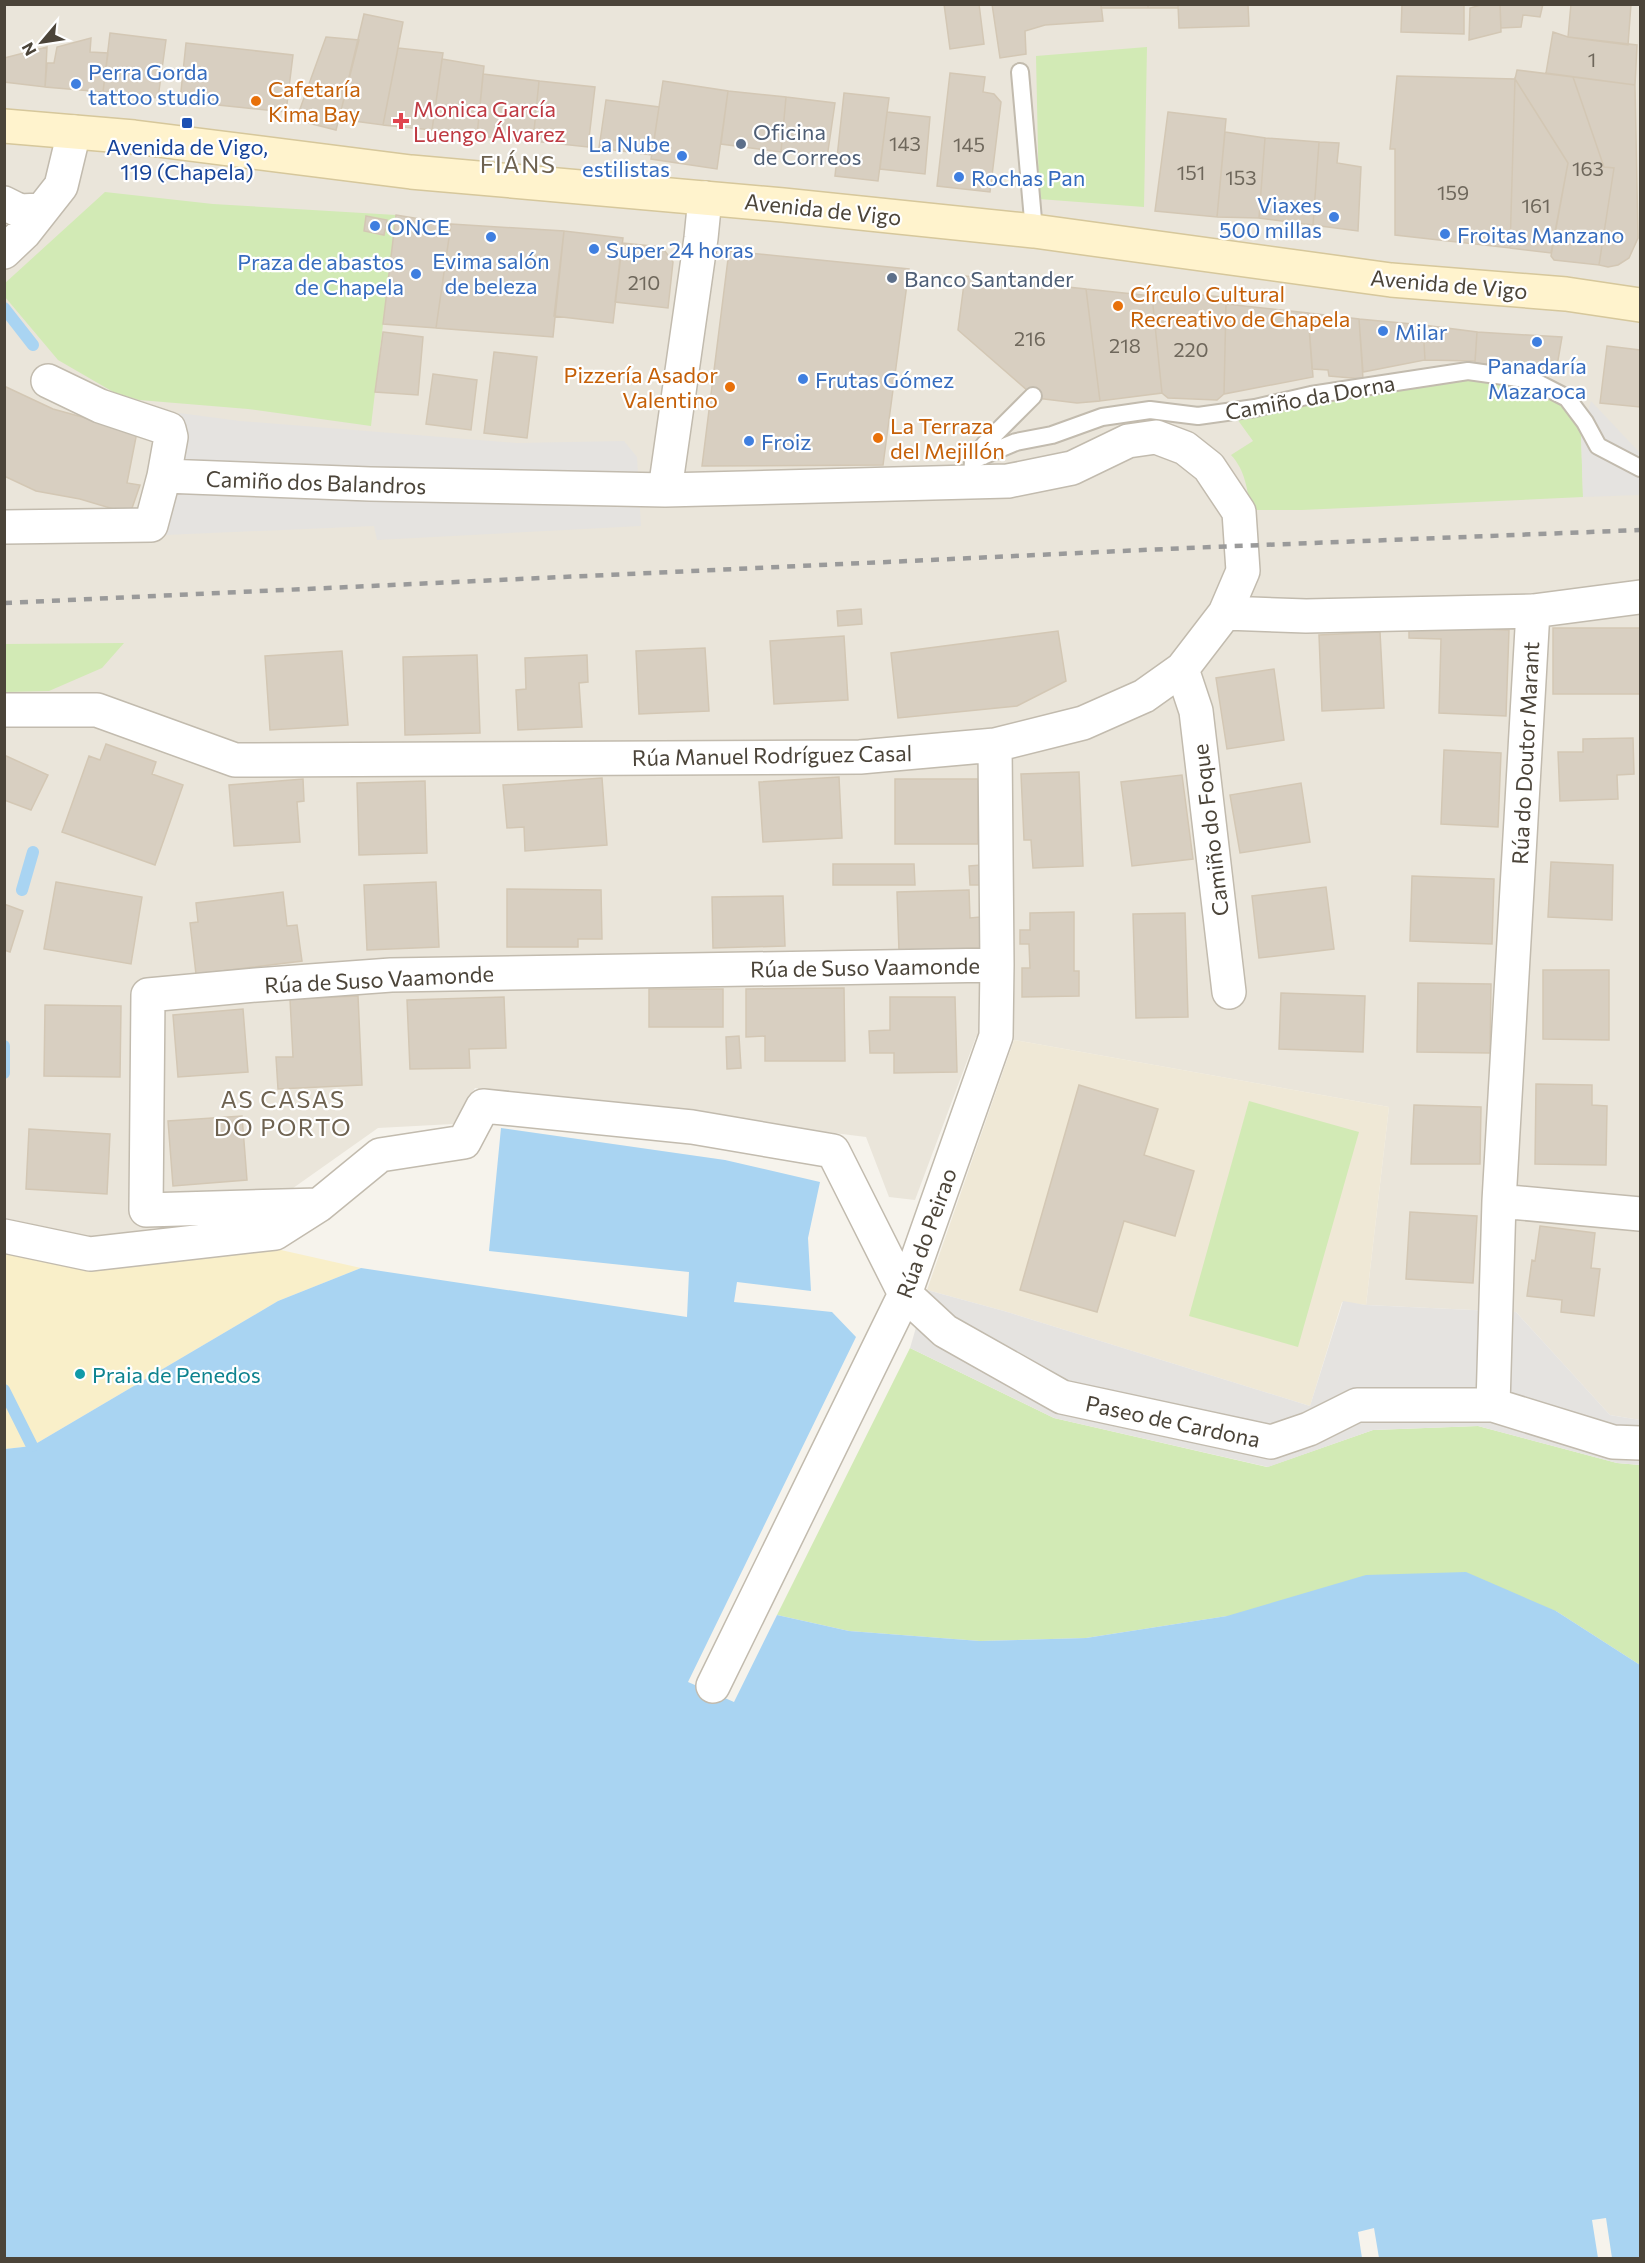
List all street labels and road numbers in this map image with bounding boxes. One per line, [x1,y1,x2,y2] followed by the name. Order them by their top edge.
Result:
[743,187,903,231] street label: Avenida de Vigo
[1369,264,1529,304] street label: Avenida de Vigo
[1223,369,1397,425] street label: Camiño da Dorna
[205,465,427,499] street label: Camiño dos Balandros
[1506,641,1544,865] street label: Rúa do Doutor Marant
[632,739,912,771] street label: Rúa Manuel Rodríguez Casal
[1186,742,1234,918] street label: Camiño do Foque
[750,951,980,983] street label: Rúa de Suso Vaamonde
[263,960,495,998] street label: Rúa de Suso Vaamonde
[890,1164,962,1302] street label: Rúa do Peirao
[1083,1389,1263,1453] street label: Paseo de Cardona

